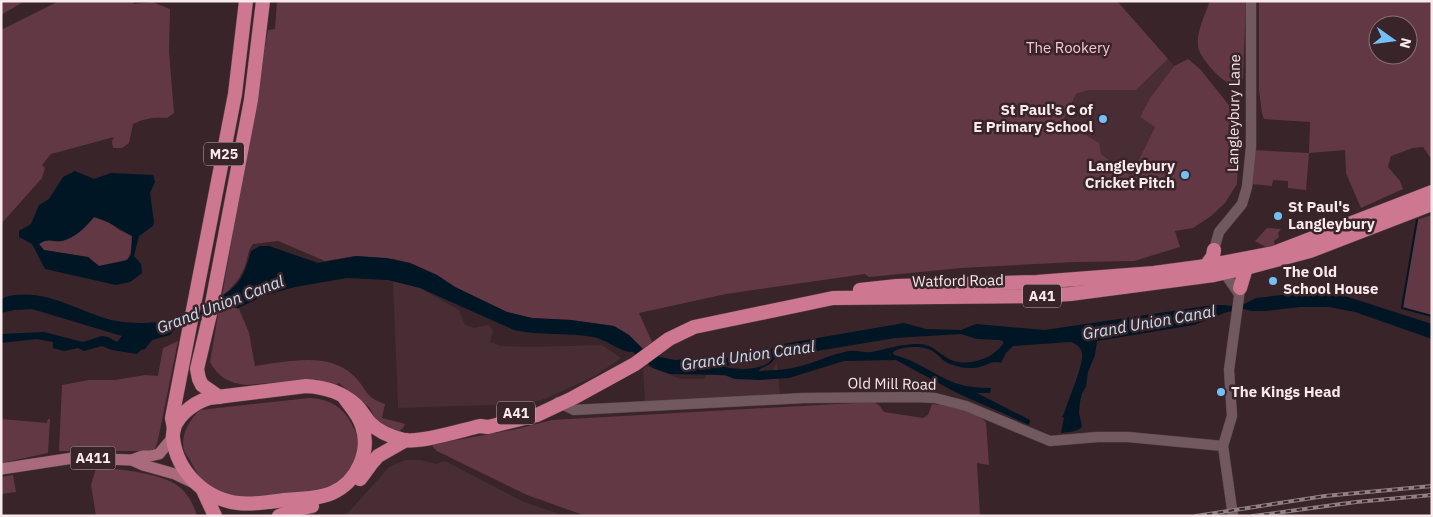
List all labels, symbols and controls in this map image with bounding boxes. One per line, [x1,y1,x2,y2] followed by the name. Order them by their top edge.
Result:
[1368,15,1418,65] north arrow
[1396,36,1416,50] text: N
[1026,38,1111,57] park label: The Rookery
[1223,54,1244,172] street label: Langleybury Lane
[973,100,1094,136] place label: St Paul's C of E Primary School
[1097,113,1109,125] marker: St Paul's C of E Primary School
[204,142,244,166] road number: M25
[1085,156,1175,192] place label: Langleybury Cricket Pitch
[1179,169,1191,181] marker: Langleybury Cricket Pitch
[1288,197,1375,233] place label: St Paul's Langleybury
[1272,210,1284,222] marker: St Paul's Langleybury
[1283,262,1378,298] place label: The Old School House
[154,270,287,337] water label: Grand Union Canal
[912,270,1004,291] street label: Watford Road
[1267,275,1279,287] marker: The Old School House
[1023,284,1061,308] road number: A41
[1081,300,1218,344] water label: Grand Union Canal
[680,336,817,374] water label: Grand Union Canal
[847,373,937,394] street label: Old Mill Road
[1231,382,1341,401] place label: The Kings Head
[1215,386,1227,398] marker: The Kings Head
[497,402,535,424] road number: A41
[70,446,116,469] road number: A411

